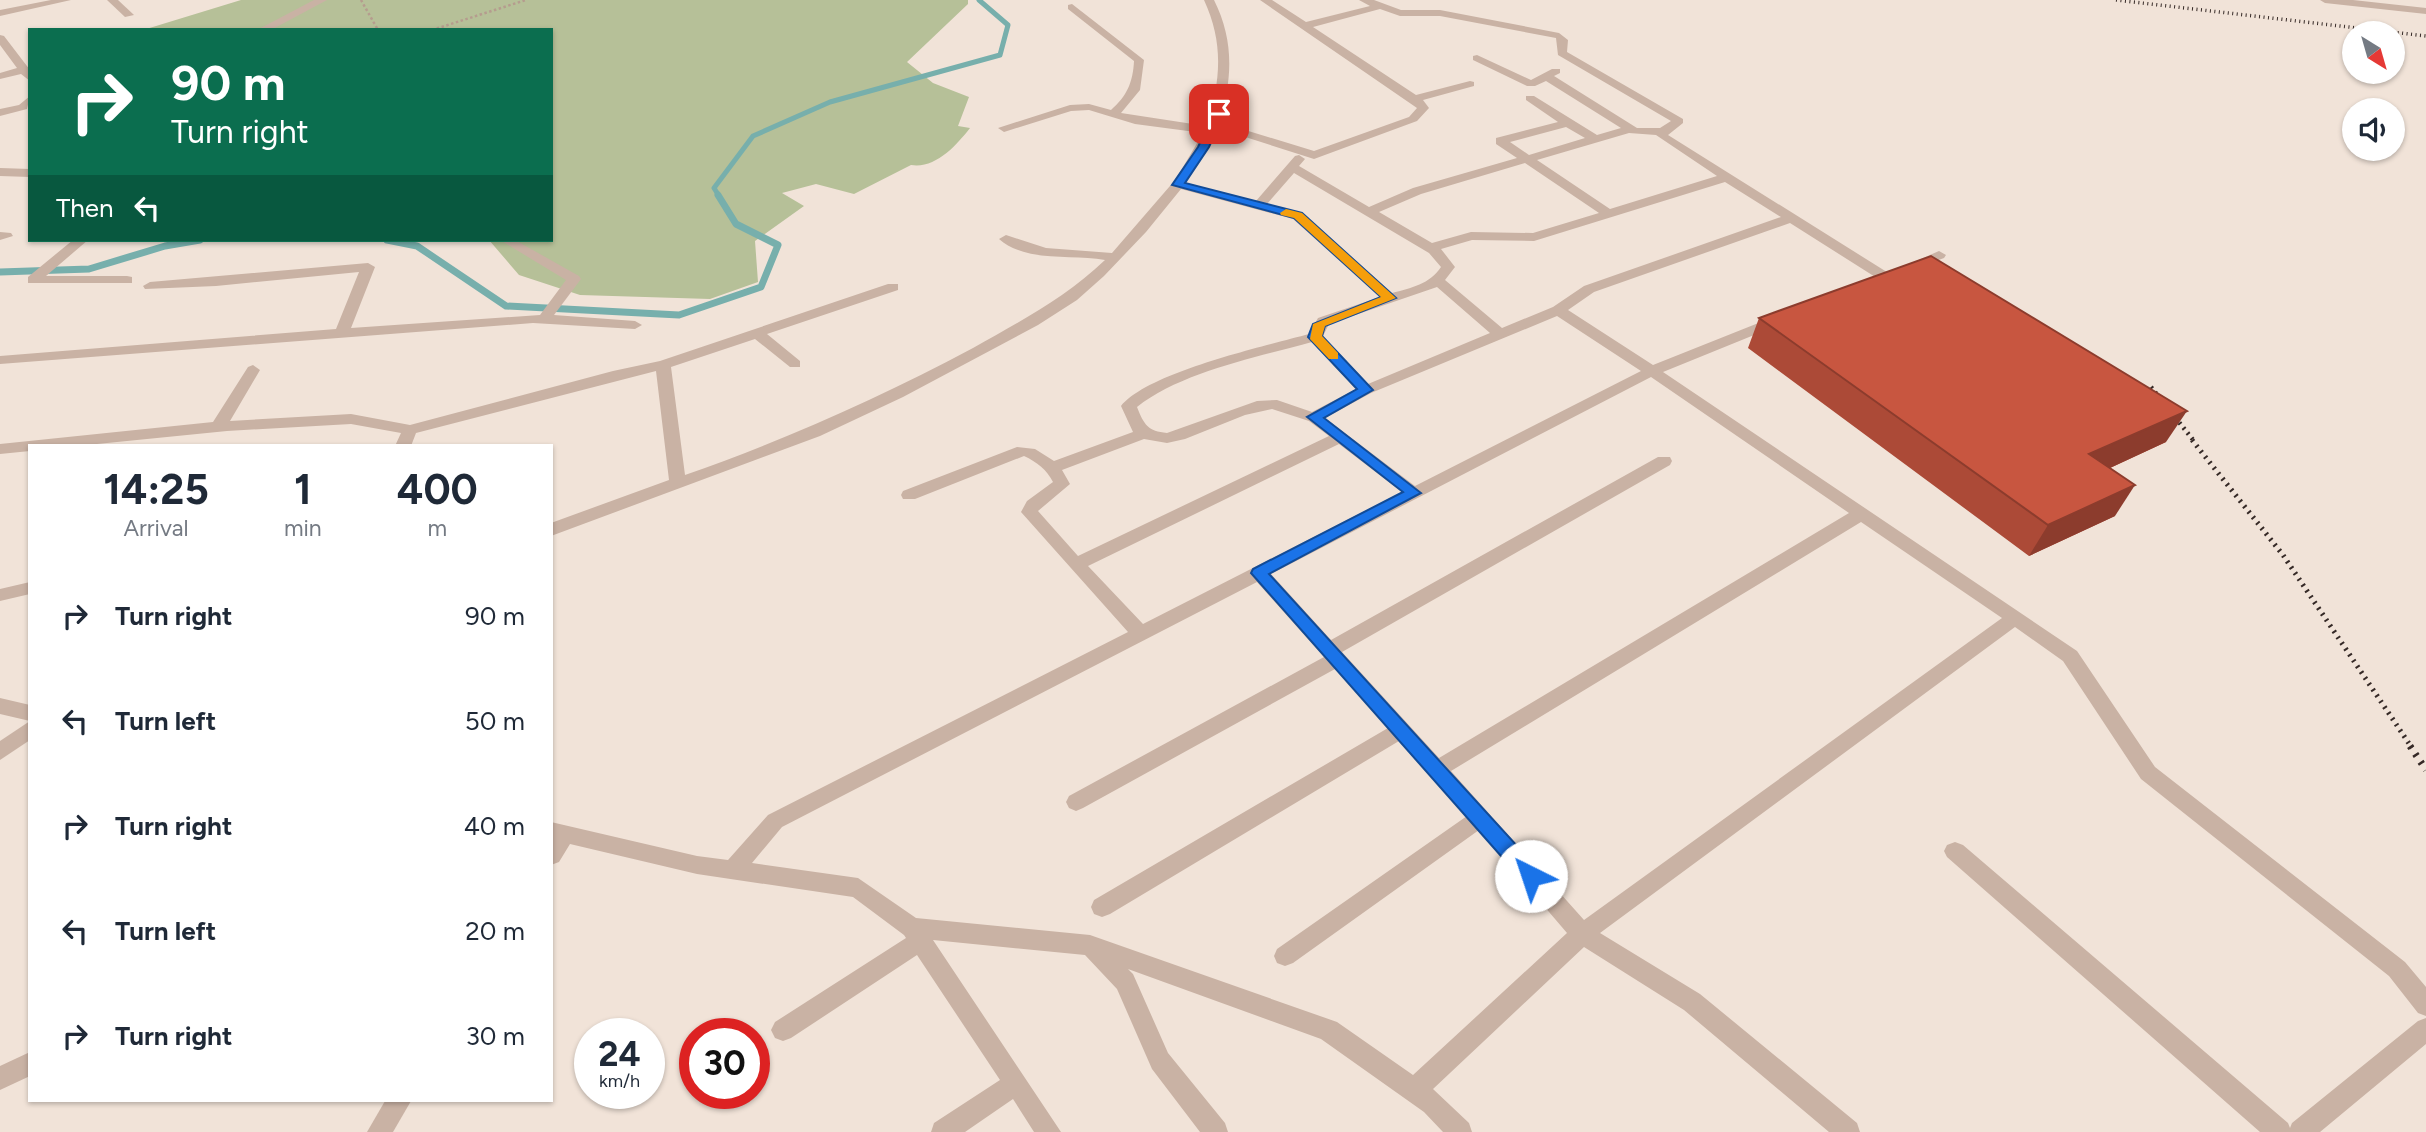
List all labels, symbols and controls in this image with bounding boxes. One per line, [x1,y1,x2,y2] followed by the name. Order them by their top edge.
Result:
[2342,21,2404,84] north arrow
[2342,21,2405,161] map controls
[171,53,286,112] text: 90 m
[56,56,147,147] icon: right
[1189,84,1249,144] pin
[1200,95,1238,133] icon: arrive
[2342,98,2405,161] button: sound
[171,113,309,151] text: Turn right
[128,189,166,227] icon: left
[56,192,114,224] text: Then
[103,464,209,515] text: 14:25
[294,464,312,515] text: 1
[397,464,478,515] text: 400
[124,514,188,542] text: Arrival
[284,514,322,542] text: min
[428,514,447,542] text: m
[56,597,94,635] icon: right
[115,600,232,632] text: Turn right
[465,600,525,632] text: 90 m
[56,702,94,740] icon: left
[115,705,216,737] text: Turn left
[465,705,525,737] text: 50 m
[56,807,94,845] icon: right
[115,810,232,842] text: Turn right
[464,810,525,842] text: 40 m
[1494,839,1568,913] position arrow
[56,912,94,950] icon: left
[115,915,216,947] text: Turn left
[465,915,525,947] text: 20 m
[56,1017,94,1055] icon: right
[679,1018,770,1109] speed limit sign: 30
[115,1020,232,1052] text: Turn right
[466,1020,525,1052] text: 30 m
[598,1033,641,1075] text: 24
[599,1070,640,1092] text: km/h

